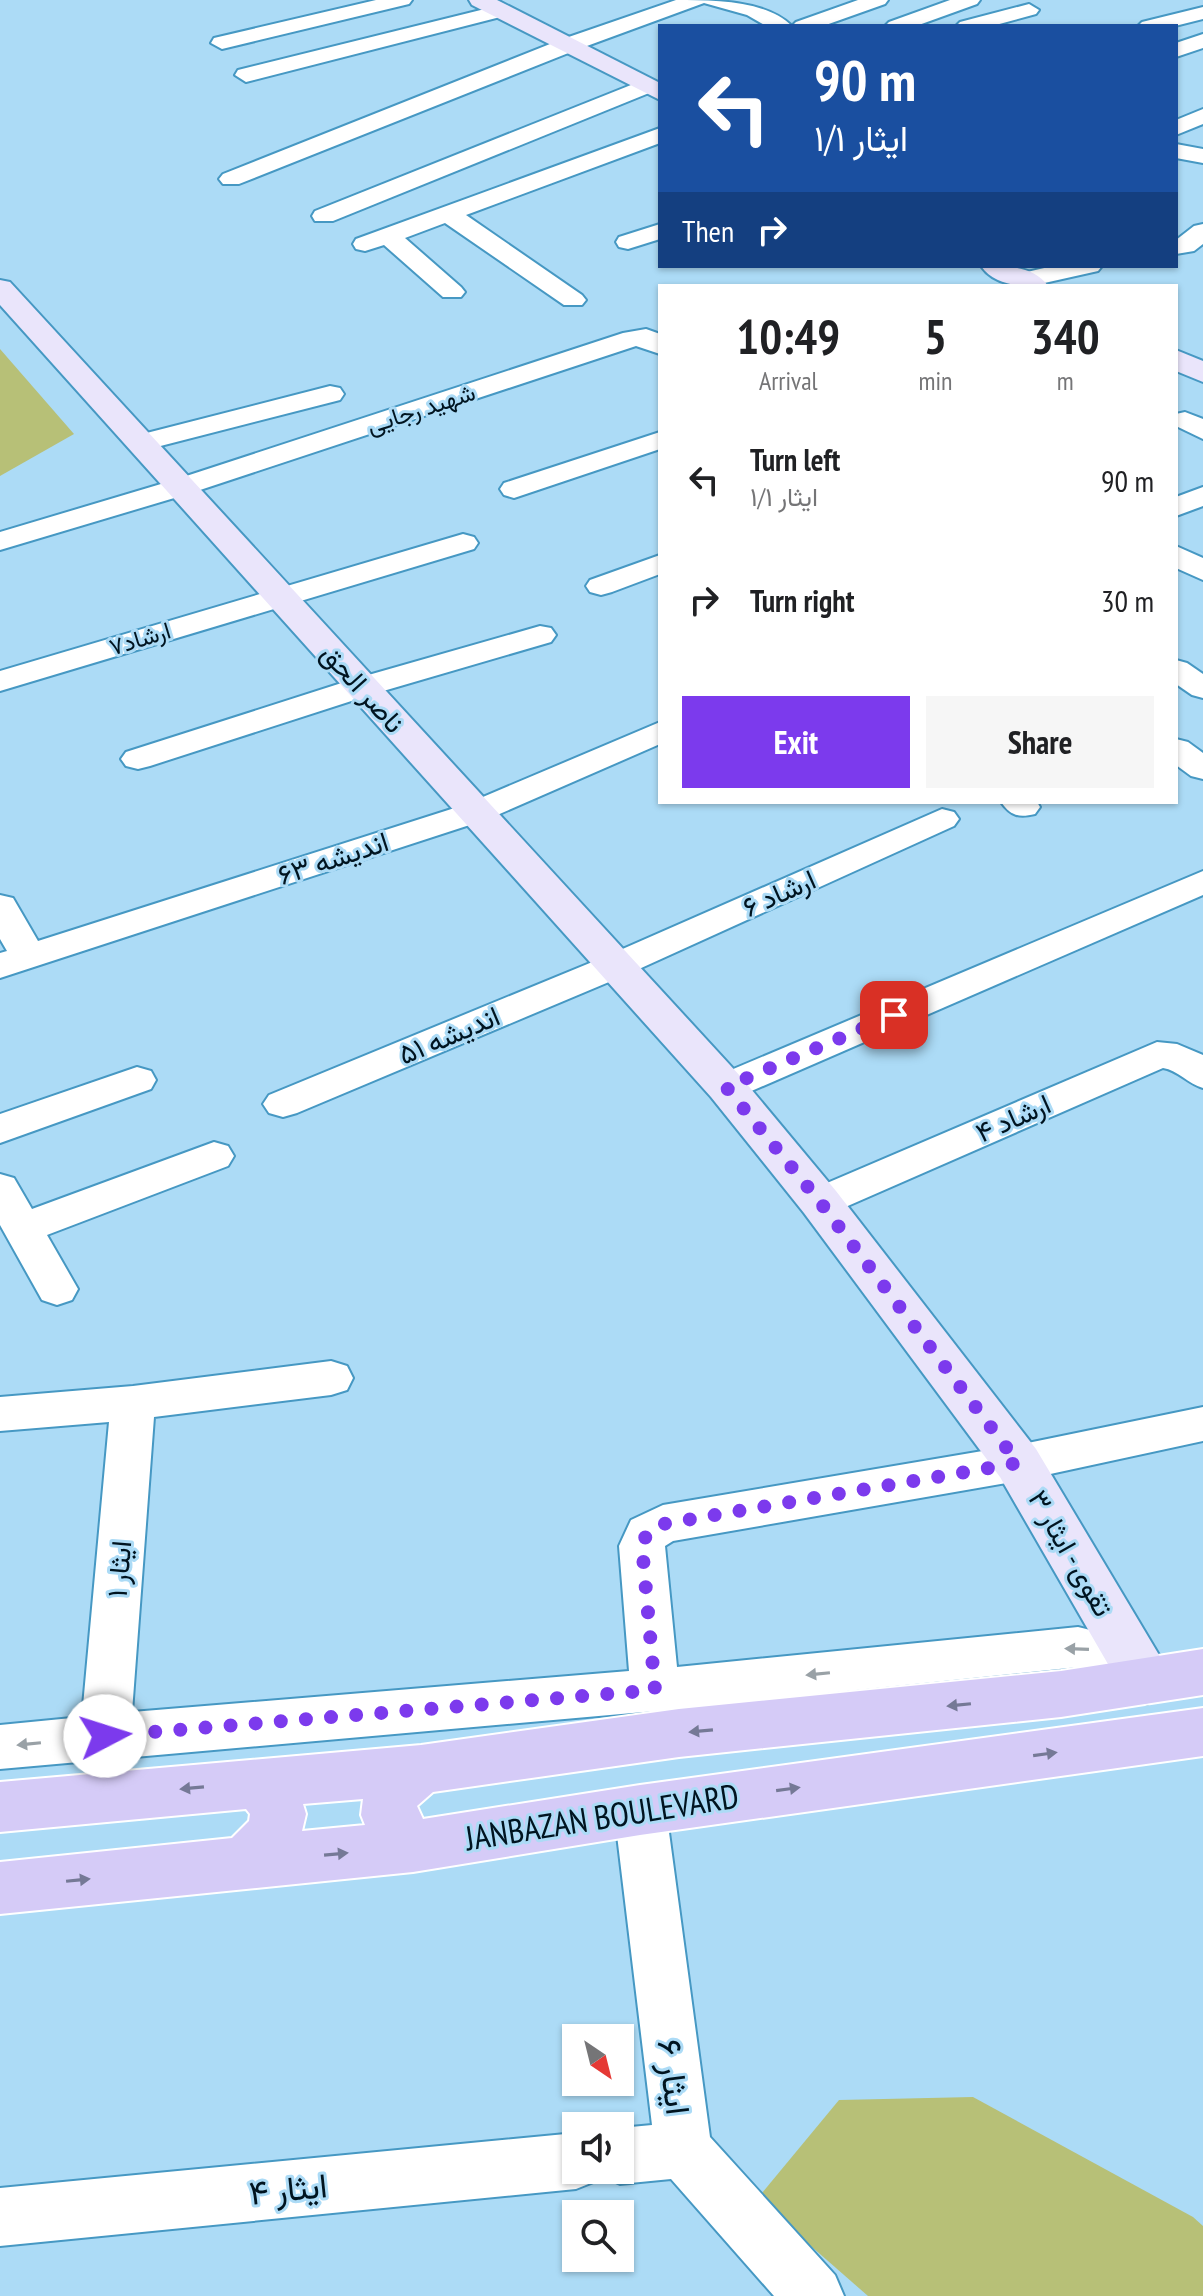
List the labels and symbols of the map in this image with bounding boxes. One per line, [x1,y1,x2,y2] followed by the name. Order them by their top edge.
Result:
[363,376,479,441] street label: شهید رجایی
[105,615,174,663] street label: ارشاد۷
[313,635,413,740] street label: ناصر الحق
[273,822,393,893] street label: اندیشه ۶۳
[736,860,821,925] street label: ارشاد ۶
[860,981,928,1049] pin
[392,997,505,1072] street label: اندیشه ۵۱
[969,1085,1056,1150] street label: ارشاد ۴
[1020,1483,1123,1623] street label: تقوی - ایثار ۳
[98,1539,139,1599] street label: ایثار ۱
[1064,1643,1089,1656] one-way arrow
[805,1667,830,1680] one-way arrow
[63,1694,147,1778] position arrow
[946,1698,971,1711] one-way arrow
[688,1725,713,1738] one-way arrow
[17,1737,42,1750] one-way arrow
[1033,1747,1058,1760] one-way arrow
[461,1773,742,1859] street label: JANBAZAN BOULEVARD
[179,1782,204,1795] one-way arrow
[775,1783,800,1796] one-way arrow
[324,1847,349,1860] one-way arrow
[66,1873,91,1886] one-way arrow
[562,2024,634,2096] north arrow
[649,2037,701,2117] street label: ایثار ۶
[246,2162,329,2214] street label: ایثار ۴

